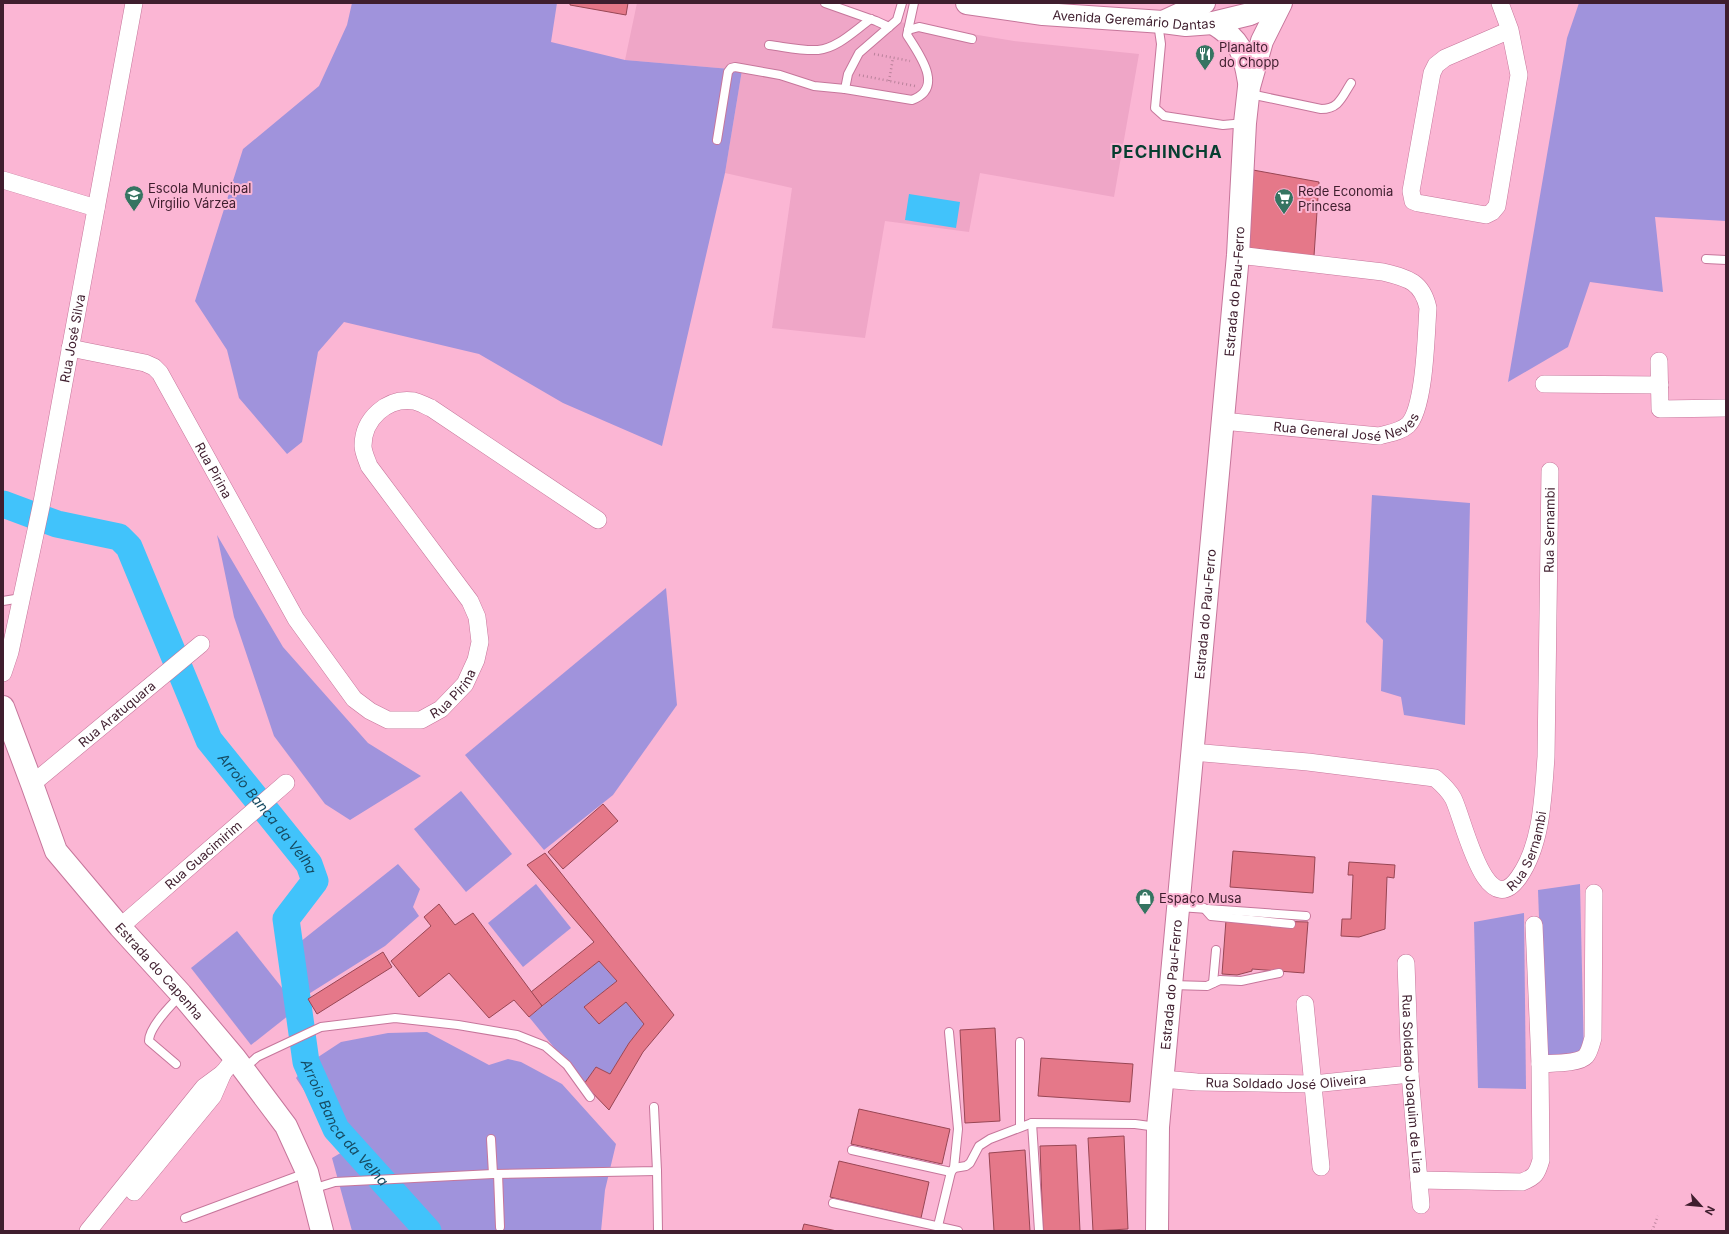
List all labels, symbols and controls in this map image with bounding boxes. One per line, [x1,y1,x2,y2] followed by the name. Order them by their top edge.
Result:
[1052,7,1216,33] street label: Avenida Geremário Dantas
[1219,39,1279,70] place label: Planalto do Chopp
[1194,43,1216,71] restaurant icon: Planalto do Chopp
[1111,142,1223,162] district label: PECHINCHA
[148,180,251,211] place label: Escola Municipal Virgilio Várzea
[1298,183,1393,214] place label: Rede Economia Princesa
[123,184,145,212] school or university icon: Escola Municipal Virgilio Várzea
[1273,187,1295,215] supermarket icon: Rede Economia Princesa
[1221,226,1248,357] street label: Estrada do Pau-Ferro
[56,293,88,384] street label: Rua José Silva
[1273,410,1422,444] street label: Rua General José Neves
[192,439,236,501] street label: Rua Pirina
[1541,487,1558,573] street label: Rua Sernambi
[1191,548,1219,680] street label: Estrada do Pau-Ferro
[427,667,479,722] street label: Rua Pirina
[75,677,159,750] street label: Rua Aratuquara
[214,749,321,876] water label: Arroio Banca da Velha
[1503,810,1549,894] street label: Rua Sernambi
[161,817,245,893] street label: Rua Guacimirim
[1134,887,1156,915] shop icon: Espaço Musa
[1159,890,1242,906] place label: Espaço Musa
[112,919,207,1023] street label: Estrada do Capenha
[1157,919,1185,1050] street label: Estrada do Pau-Ferro
[1399,994,1426,1174] street label: Rua Soldado Joaquim de Lira
[297,1055,392,1189] water label: Arroio Banca da Velha
[1205,1071,1367,1092] street label: Rua Soldado José Oliveira
[1681,1186,1721,1226] north arrow
[1702,1204,1718,1217] text: N

